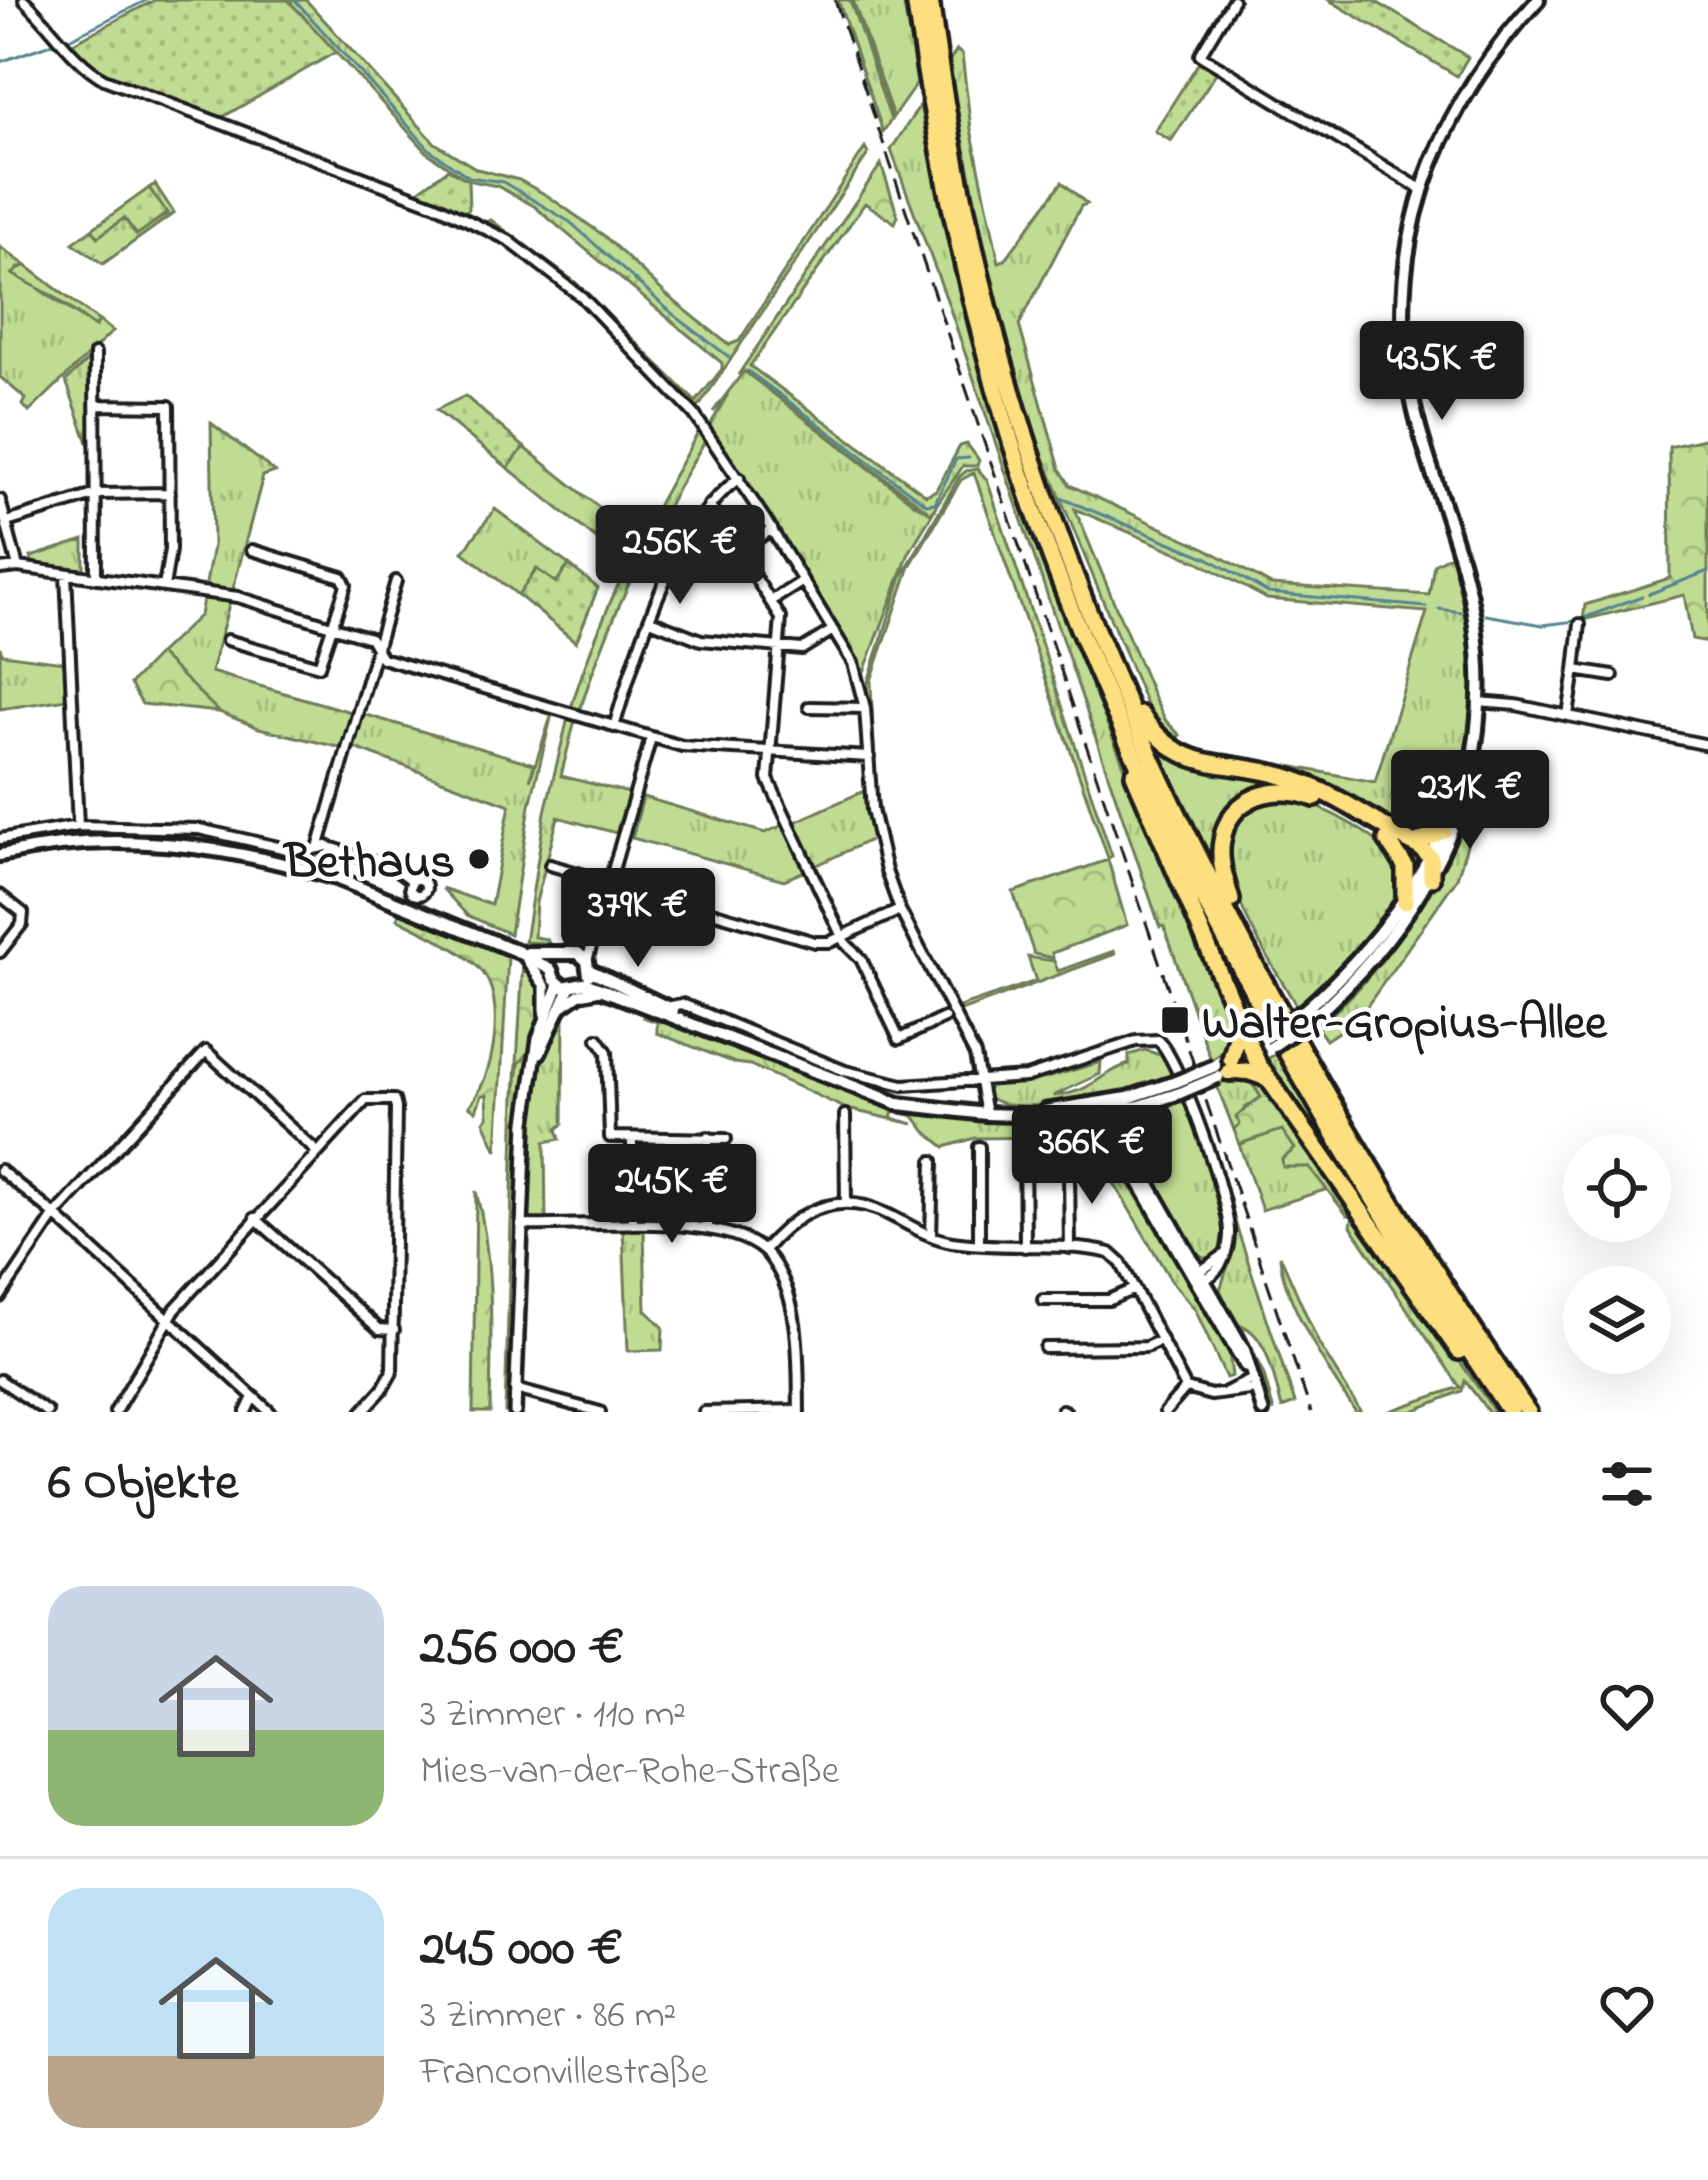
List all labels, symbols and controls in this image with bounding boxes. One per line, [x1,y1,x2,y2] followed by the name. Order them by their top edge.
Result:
[1344,321,1540,423] pin: 435K €
[1387,331,1497,388] text: 435K €
[582,505,778,607] pin: 256K €
[623,515,737,572] text: 256K €
[1372,750,1568,852] pin: 231K €
[1418,760,1522,817] text: 231K €
[283,829,455,899] place label: Bethaus
[466,846,492,872] marker: Bethaus
[540,868,736,970] pin: 379K €
[588,878,688,935] text: 379K €
[1202,990,1608,1060] place label: Walter-Gropius-Allee
[1159,1004,1191,1036] marker: Walter-Gropius-Allee
[994,1105,1190,1207] pin: 366K €
[1039,1115,1145,1172] text: 366K €
[1563,1134,1671,1374] map controls
[1563,1134,1671,1242] button: locate
[574,1144,770,1246] pin: 245K €
[615,1154,729,1211] text: 245K €
[1563,1266,1671,1374] button: layers
[48,1447,238,1522] text: 6 Objekte
[1594,1451,1660,1517] icon: filters
[420,1612,624,1687] text: 256 000 €
[144,1634,288,1778] icon: home
[1594,1673,1660,1739] icon: heart
[420,1687,686,1744] text: 3 Zimmer · 110 m²
[420,1744,839,1801] text: Mies-van-der-Rohe-Straße
[420,1913,623,1988] text: 245 000 €
[144,1936,288,2080] icon: home
[1594,1975,1660,2041] icon: heart
[420,1988,676,2045] text: 3 Zimmer · 86 m²
[420,2045,708,2102] text: Franconvillestraße

